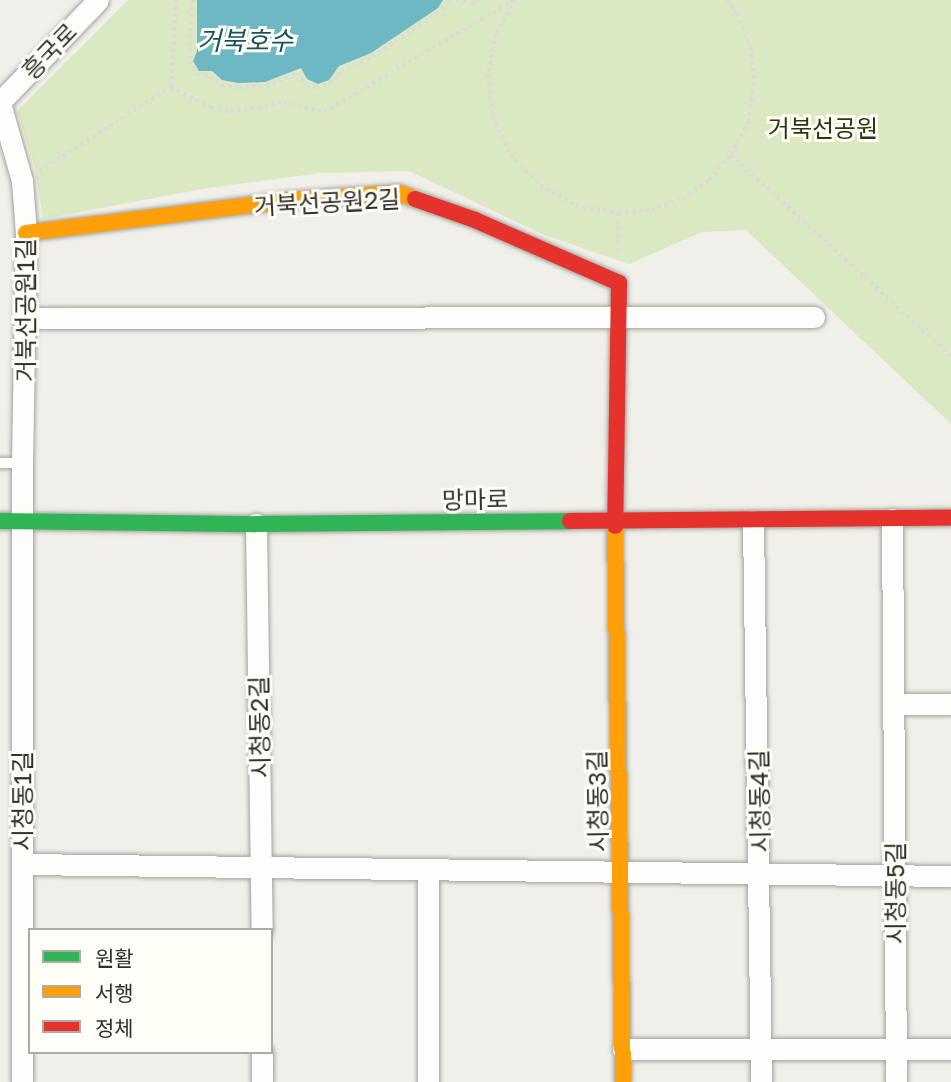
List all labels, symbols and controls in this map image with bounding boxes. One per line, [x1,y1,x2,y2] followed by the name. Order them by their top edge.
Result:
[16,17,82,85] street label: 흥국로
[197,25,293,57] water label: 거북호수
[768,114,878,142] park label: 거북선공원
[253,184,401,220] street label: 거북선공원2길
[11,238,39,382] street label: 거북선공원1길
[442,484,508,514] street label: 망마로
[244,676,274,778] street label: 시청동2길
[744,749,774,853] street label: 시청동4길
[582,750,612,852] street label: 시청동3길
[8,751,36,851] street label: 시청동1길
[881,842,909,944] street label: 시청동5길
[28,928,273,1054] legend
[95,945,134,971] text: 원활
[95,980,134,1006] text: 서행
[95,1015,134,1041] text: 정체

